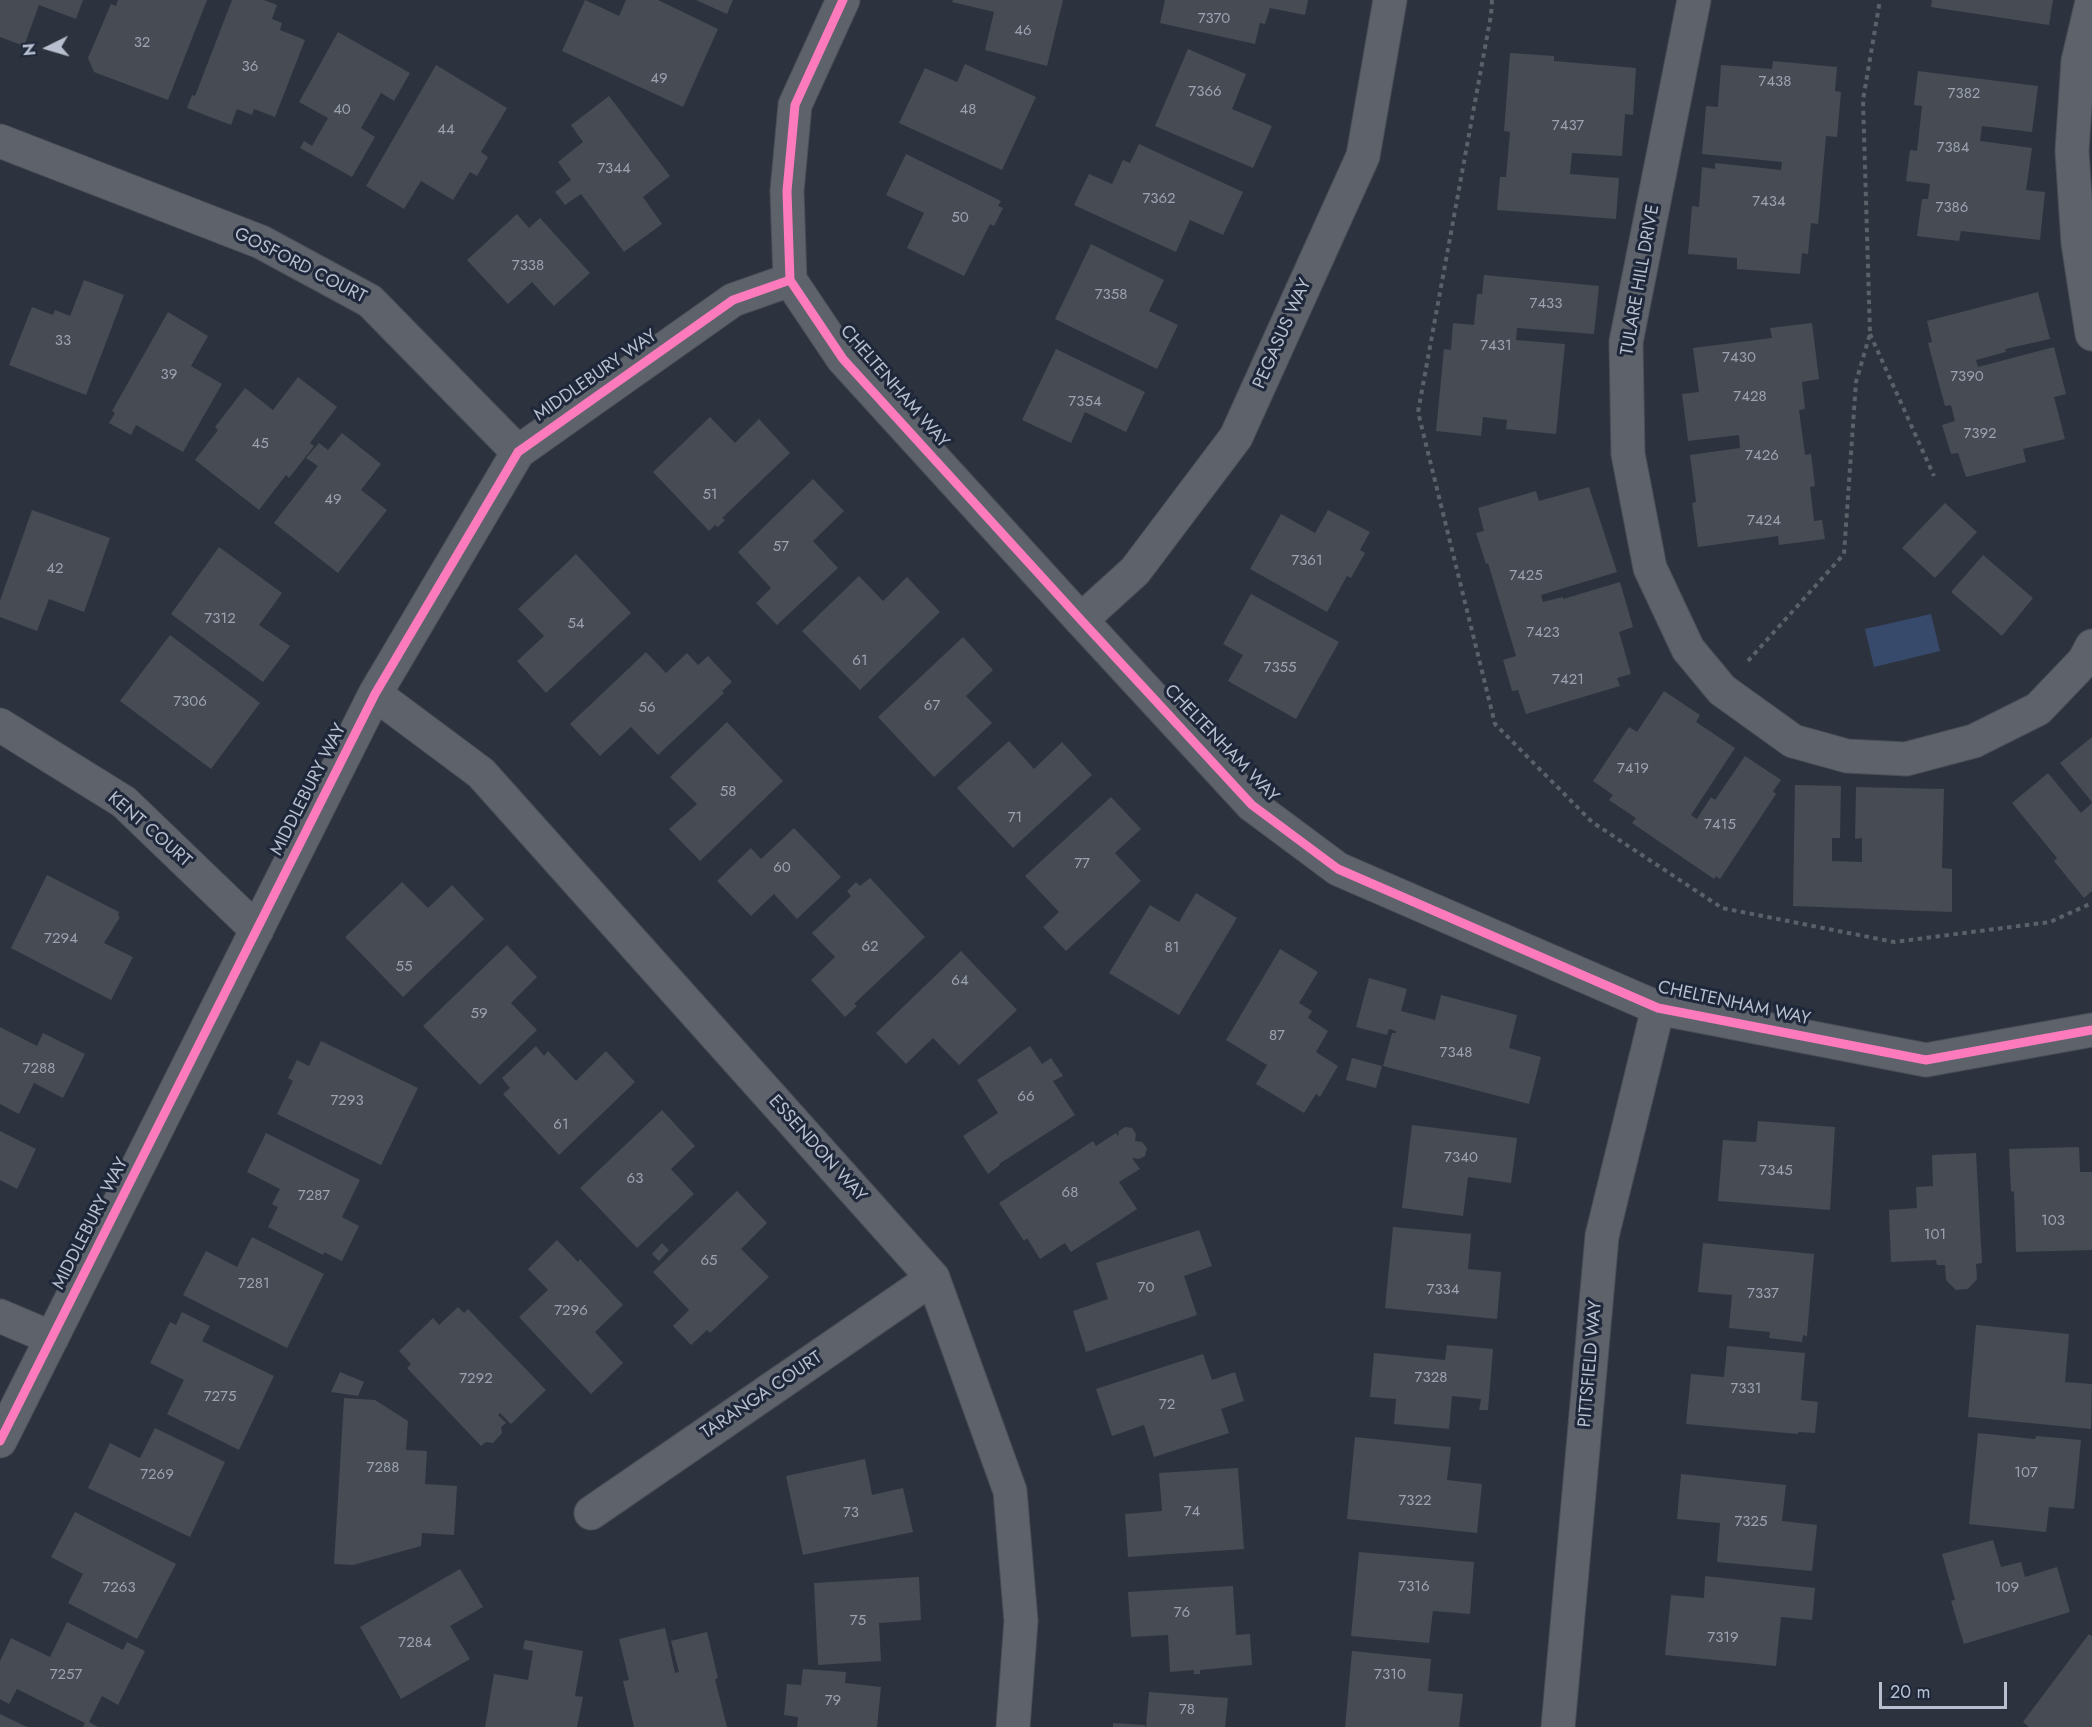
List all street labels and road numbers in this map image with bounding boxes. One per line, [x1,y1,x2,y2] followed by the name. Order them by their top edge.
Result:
[1617,203,1665,357] street label: TULARE HILL DRIVE
[230,223,370,309] street label: GOSFORD COURT
[1249,276,1317,392] street label: PEGASUS WAY
[835,321,953,453] street label: CHELTENHAM WAY
[530,326,662,426] street label: MIDDLEBURY WAY
[1159,681,1283,807] street label: CHELTENHAM WAY
[266,720,352,860] street label: MIDDLEBURY WAY
[103,788,195,872] street label: KENT COURT
[1656,977,1812,1031] street label: CHELTENHAM WAY
[763,1091,871,1207] street label: ESSENDON WAY
[48,1154,134,1294] street label: MIDDLEBURY WAY
[1575,1300,1607,1428] street label: PITTSFIELD WAY
[697,1348,827,1444] street label: TARANGA COURT

